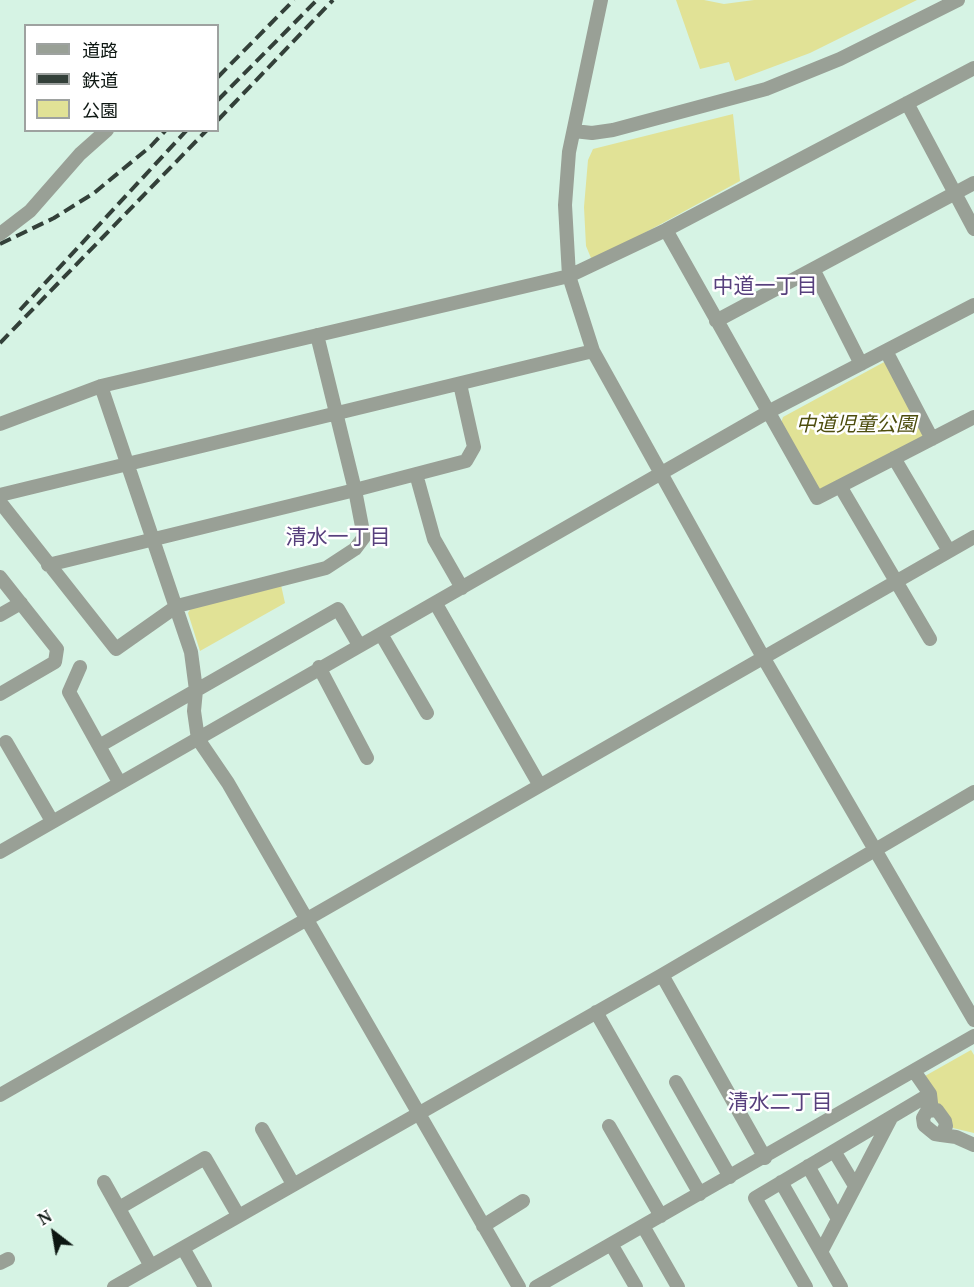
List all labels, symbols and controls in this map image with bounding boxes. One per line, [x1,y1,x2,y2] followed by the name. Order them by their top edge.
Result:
[24,24,219,132] legend
[82,38,118,62] text: 道路
[82,68,118,92] text: 鉄道
[82,98,118,122] text: 公園
[713,274,817,300] district label: 中道一丁目
[796,413,916,437] park label: 中道児童公園
[286,525,390,551] district label: 清水一丁目
[728,1090,832,1116] district label: 清水二丁目
[24,1203,84,1263] north arrow
[34,1205,56,1230] text: N

